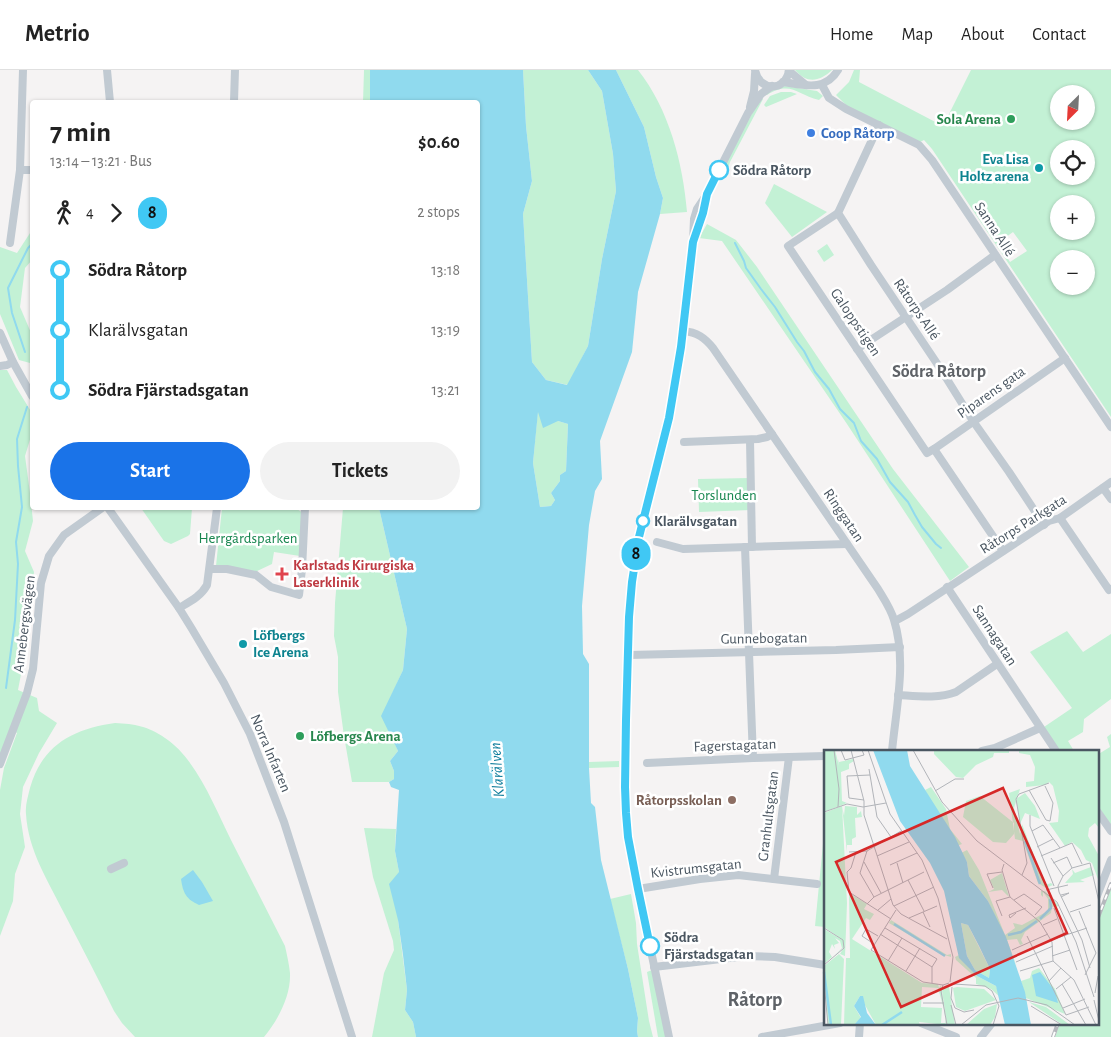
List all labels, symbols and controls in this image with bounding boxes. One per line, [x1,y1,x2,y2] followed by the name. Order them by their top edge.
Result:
[25,22,90,46] text: Metrio
[830,26,873,44] text: Home
[901,26,933,44] text: Map
[961,26,1004,44] text: About
[1032,26,1086,44] text: Contact
[1050,85,1095,130] north arrow
[1050,85,1095,295] map controls
[937,112,1001,127] place label: Sola Arena
[1005,113,1017,125] marker: Sola Arena
[50,119,111,147] text: 7 min
[821,126,895,141] place label: Coop Råtorp
[805,127,817,139] marker: Coop Råtorp
[418,133,460,152] text: $0.60
[1050,140,1095,185] button: locate
[959,152,1029,184] place label: Eva Lisa Holtz arena
[50,153,152,169] text: 13:14 – 13:21 · Bus
[709,160,729,180] marker: Södra Råtorp
[1033,162,1045,174] marker: Eva Lisa Holtz arena
[733,163,811,178] place label: Södra Råtorp
[1050,195,1095,240] button: +
[50,199,78,227] icon: walk
[102,199,130,227] icon: forward
[972,199,1018,259] street label: Sanna Allé
[86,204,94,220] text: 4
[148,204,157,222] text: 8
[417,204,460,220] text: 2 stops
[1050,250,1095,295] button: −
[88,261,187,280] text: Södra Råtorp
[431,262,460,278] text: 13:18
[891,276,942,343] street label: Råtorps Allé
[828,286,884,359] street label: Galoppstigen
[88,321,188,340] text: Klarälvsgatan
[431,322,460,338] text: 13:19
[892,363,986,381] district label: Södra Råtorp
[955,364,1028,421] street label: Piparens gata
[88,381,249,400] text: Södra Fjärstadsgatan
[431,382,460,398] text: 13:21
[50,442,250,500] button: Start
[260,442,460,500] button: Tickets
[820,486,867,544] street label: Ringgatan
[691,488,757,503] park label: Torslunden
[977,492,1069,557] street label: Råtorps Parkgata
[636,514,650,528] marker: Klarälvsgatan
[654,514,737,529] place label: Klarälvsgatan
[198,531,298,546] park label: Herrgårdsparken
[620,538,652,570] line badge: 8
[632,545,640,563] text: 8
[293,558,414,590] place label: Karlstads Kirurgiska Laserklinik
[275,567,289,581] marker: Karlstads Kirurgiska Laserklinik
[11,574,38,674] street label: Annebergsvägen
[969,602,1020,668] street label: Sannagatan
[253,628,309,660] place label: Löfbergs Ice Arena
[720,630,808,647] street label: Gunnebogatan
[237,638,249,650] marker: Löfbergs Ice Arena
[247,712,294,794] street label: Norra Infarten
[310,729,401,744] place label: Löfbergs Arena
[294,730,306,742] marker: Löfbergs Arena
[693,737,777,754] street label: Fagerstagatan
[487,742,507,798] water label: Klarälven
[824,750,1098,1024] inset map
[756,770,781,862] street label: Granhultsgatan
[636,793,722,808] place label: Råtorpsskolan
[726,794,738,806] marker: Råtorpsskolan
[650,856,742,881] street label: Kvistrumsgatan
[664,930,754,962] place label: Södra Fjärstadsgatan
[640,936,660,956] marker: Södra Fjärstadsgatan
[728,990,782,1010] district label: Råtorp

